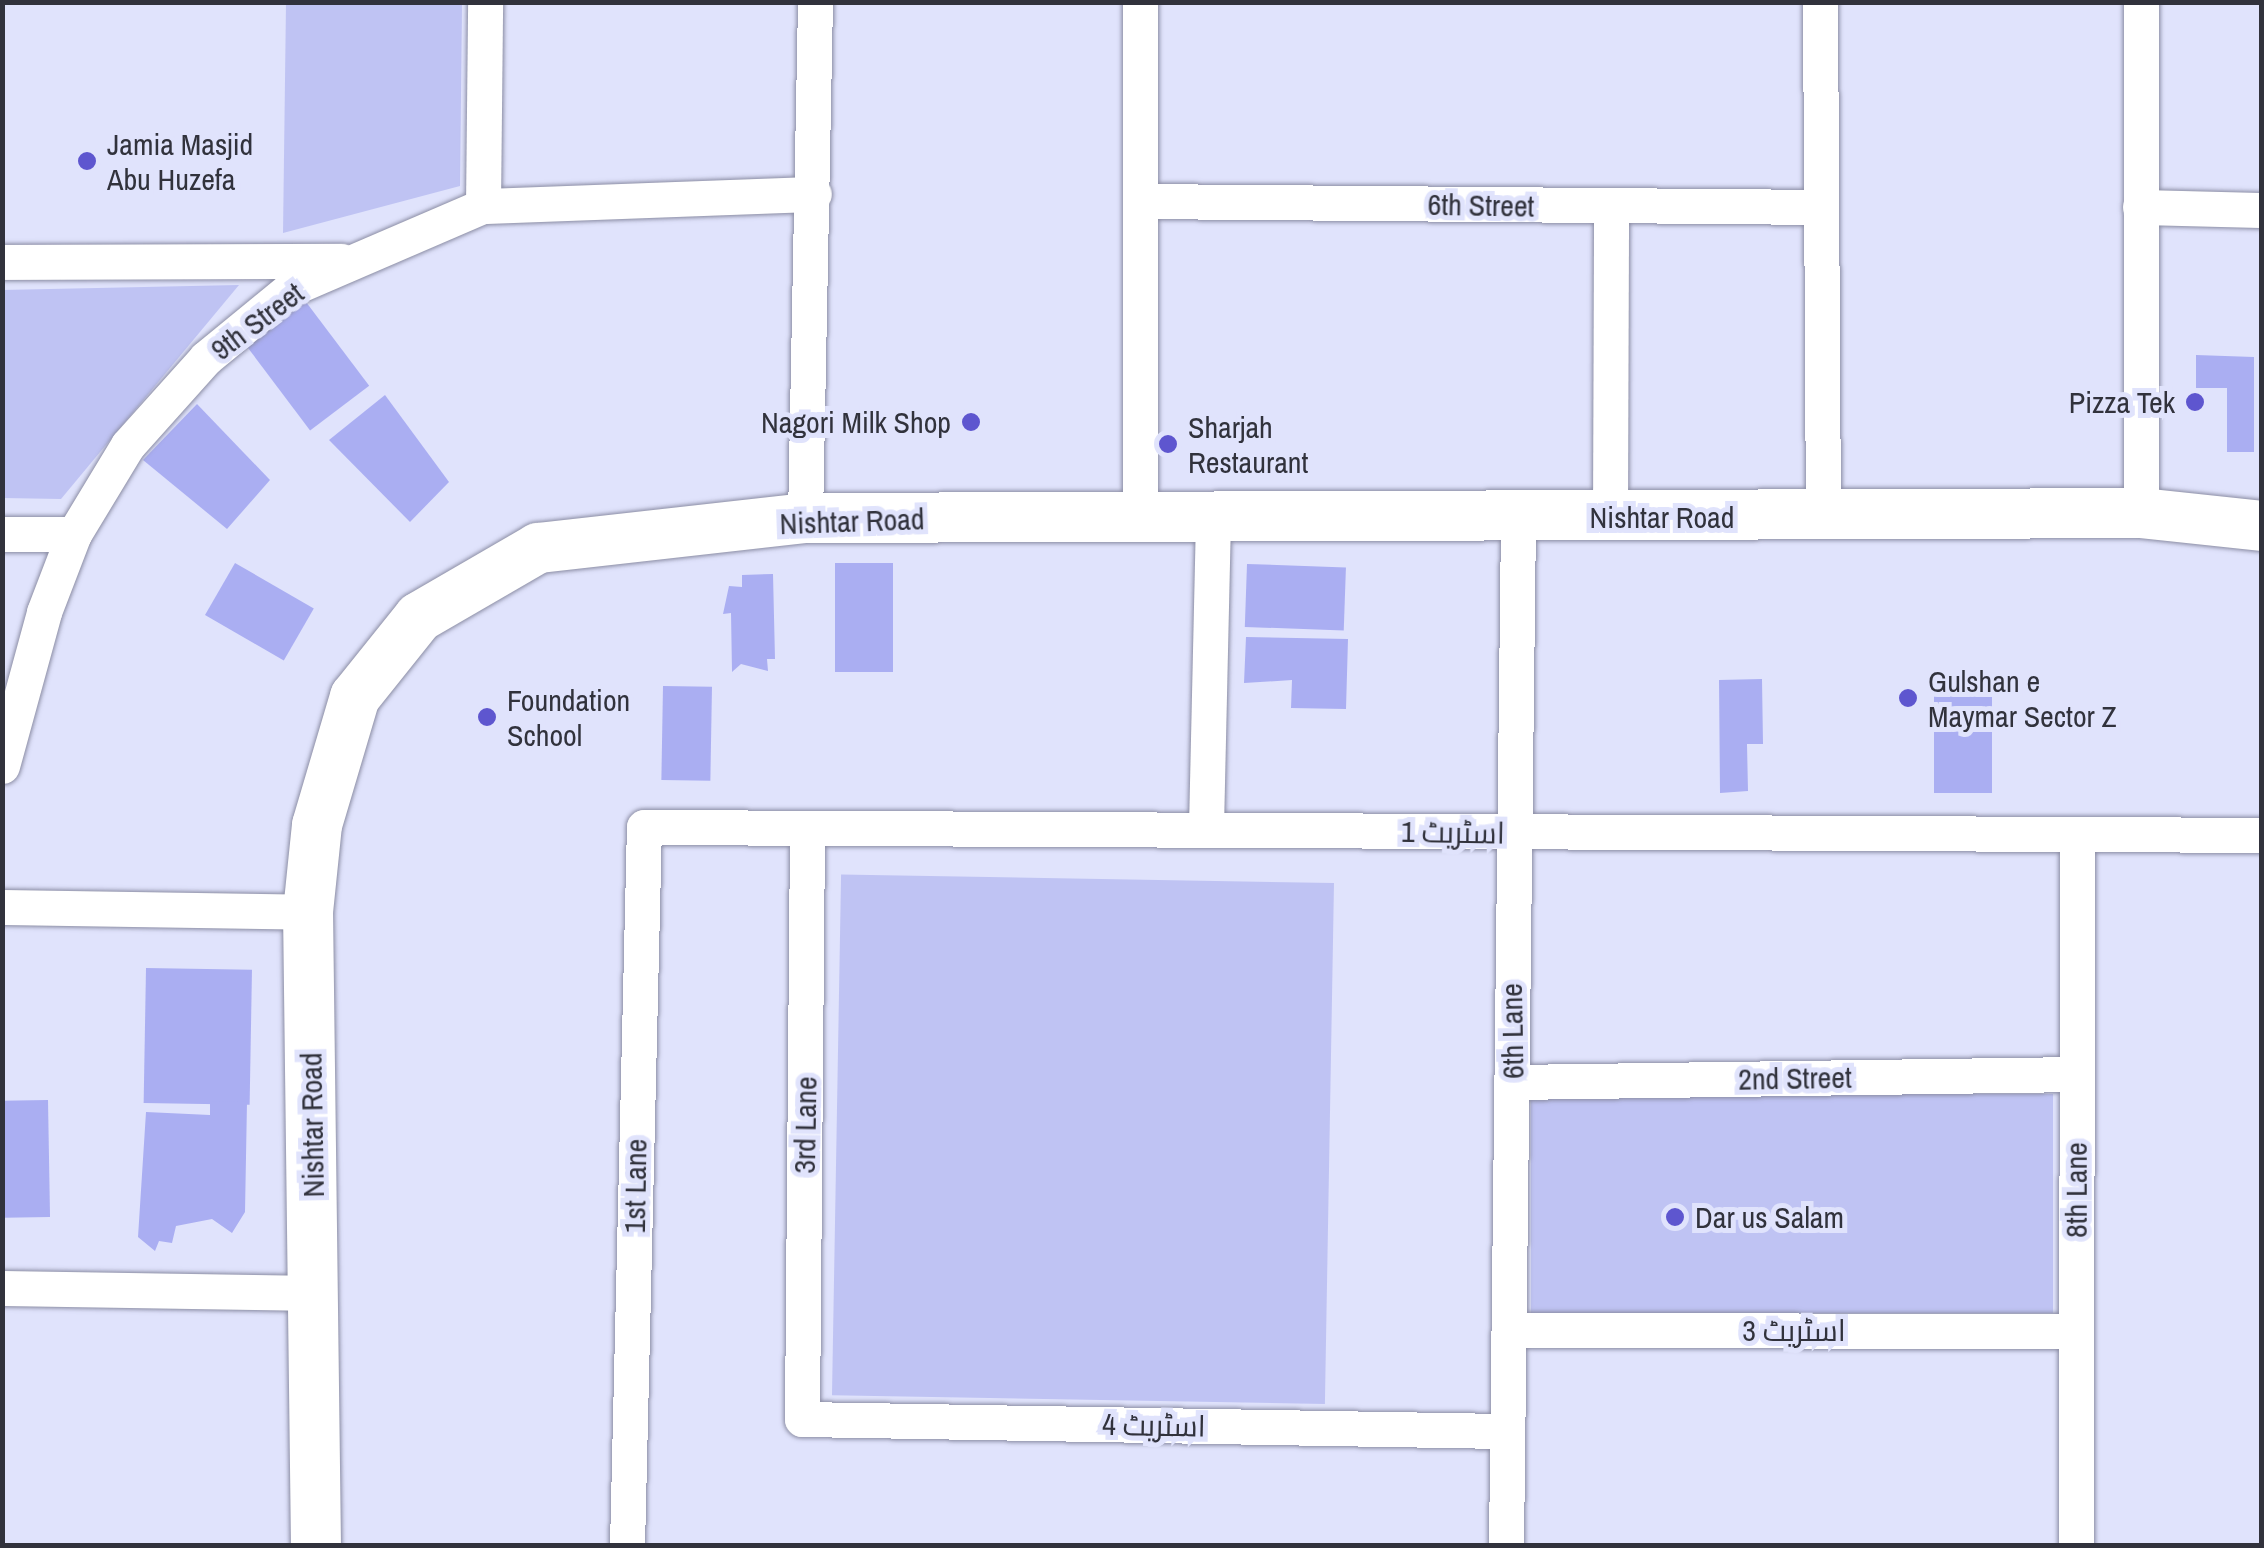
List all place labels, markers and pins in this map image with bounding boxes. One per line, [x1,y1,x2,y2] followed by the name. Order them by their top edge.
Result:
[107,126,253,196] place label: Jamia Masjid Abu Huzefa
[76,150,98,172] marker: Jamia Masjid Abu Huzefa
[2068,384,2175,420] place label: Pizza Tek
[2184,391,2206,413] marker: Pizza Tek
[761,404,951,440] place label: Nagori Milk Shop
[1188,409,1308,480] place label: Sharjah Restaurant
[960,411,982,433] marker: Nagori Milk Shop
[1157,433,1179,455] marker: Sharjah Restaurant
[1928,663,2117,734] place label: Gulshan e Maymar Sector Z
[507,682,630,752] place label: Foundation School
[1897,687,1919,709] marker: Gulshan e Maymar Sector Z
[476,706,498,728] marker: Foundation School
[1695,1199,1844,1235] place label: Dar us Salam
[1664,1206,1686,1228] marker: Dar us Salam

